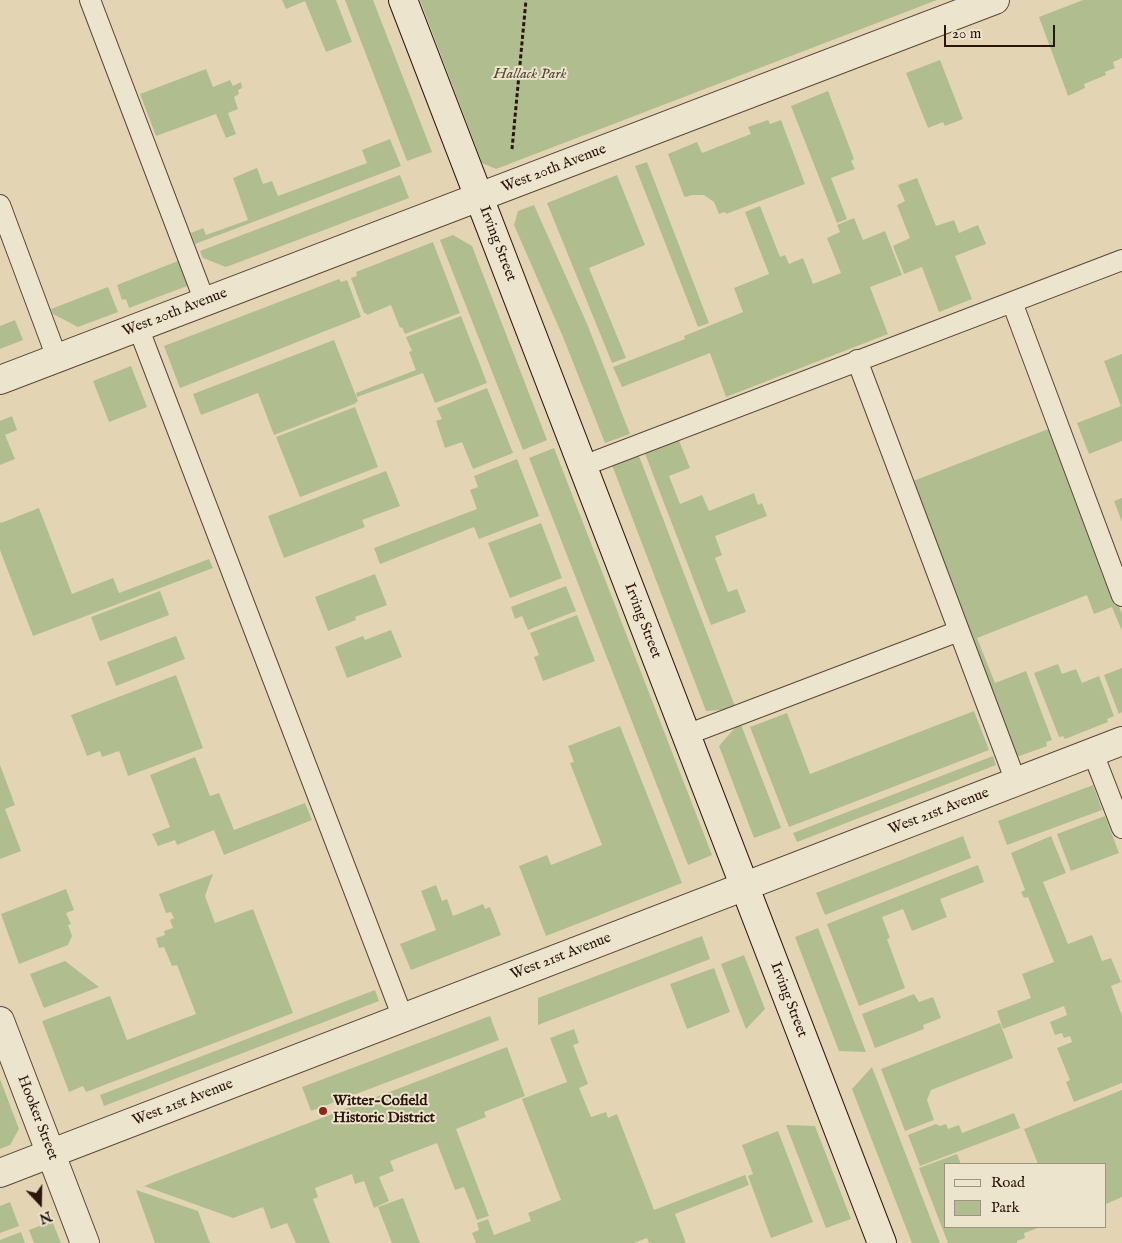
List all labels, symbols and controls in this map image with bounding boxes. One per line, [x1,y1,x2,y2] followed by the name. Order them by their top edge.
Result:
[947,15,1058,47] scale bar
[952,24,981,43] text: 20 m
[494,66,566,84] park label: Hallack Park
[499,141,609,197] street label: West 20th Avenue
[474,204,520,284] street label: Irving Street
[120,285,230,341] street label: West 20th Avenue
[619,581,665,661] street label: Irving Street
[886,785,992,839] street label: West 21st Avenue
[508,930,614,984] street label: West 21st Avenue
[765,960,811,1040] street label: Irving Street
[13,1073,61,1163] street label: Hooker Street
[130,1076,236,1130] street label: West 21st Avenue
[333,1093,435,1128] place label: Witter-Cofield Historic District
[317,1105,329,1117] marker: Witter-Cofield Historic District
[944,1163,1107,1228] legend
[991,1173,1025,1192] text: Road
[15,1178,65,1228] north arrow
[991,1198,1020,1217] text: Park
[36,1206,54,1228] text: N

